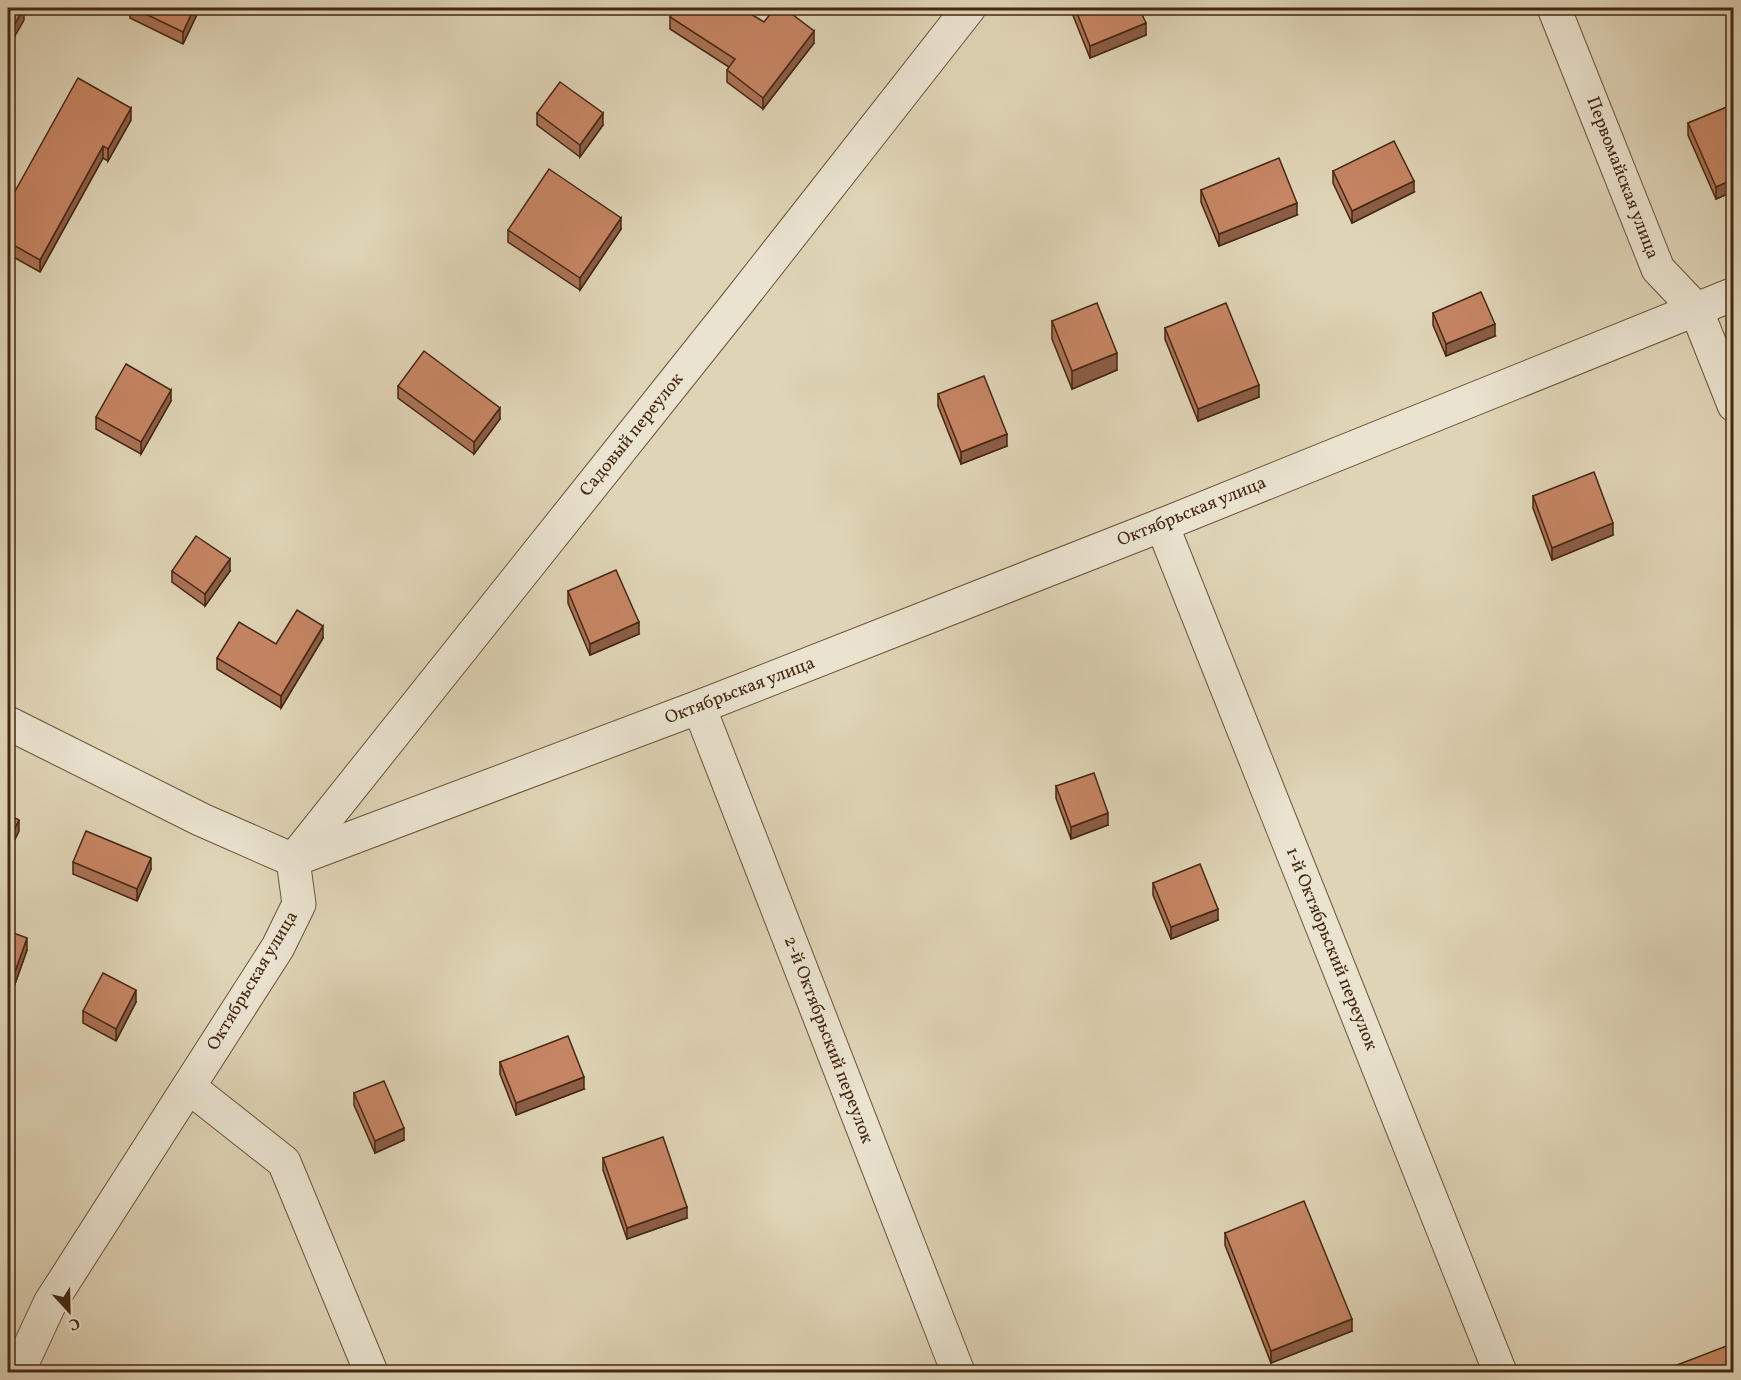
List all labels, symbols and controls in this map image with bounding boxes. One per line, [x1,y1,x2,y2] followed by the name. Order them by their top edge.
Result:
[1580,93,1665,263] street label: Первомайская улица
[574,367,690,502] street label: Садовый переулок
[1114,471,1270,553] street label: Октябрьская улица
[661,651,819,731] street label: Октябрьская улица
[1279,844,1383,1055] street label: 1-й Октябрьский переулок
[201,906,305,1056] street label: Октябрьская улица
[777,933,879,1148] street label: 2-й Октябрьский переулок
[39,1281,99,1341] north arrow
[65,1311,83,1335] text: С

